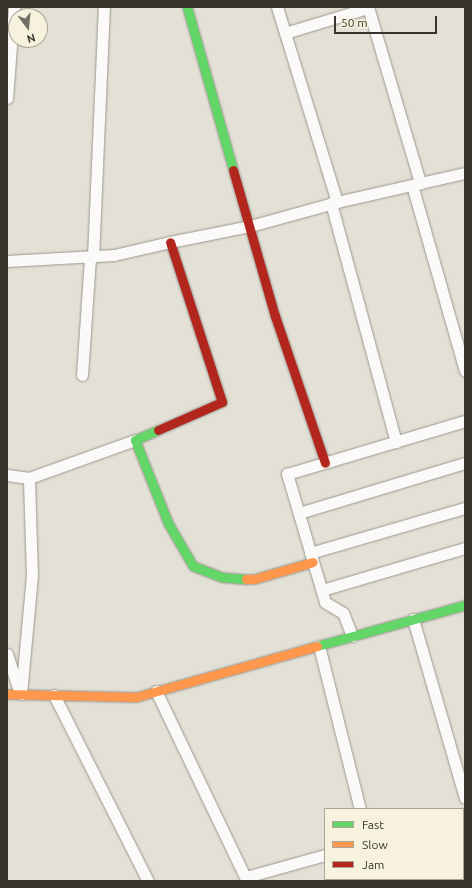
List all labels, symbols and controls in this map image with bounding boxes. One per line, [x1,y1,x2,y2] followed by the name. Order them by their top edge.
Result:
[8,8,48,48] north arrow
[336,8,439,34] scale bar
[341,16,368,29] text: 50 m
[25,32,37,45] text: N
[324,808,464,880] legend
[362,818,384,831] text: Fast
[362,838,388,851] text: Slow
[362,858,384,871] text: Jam

